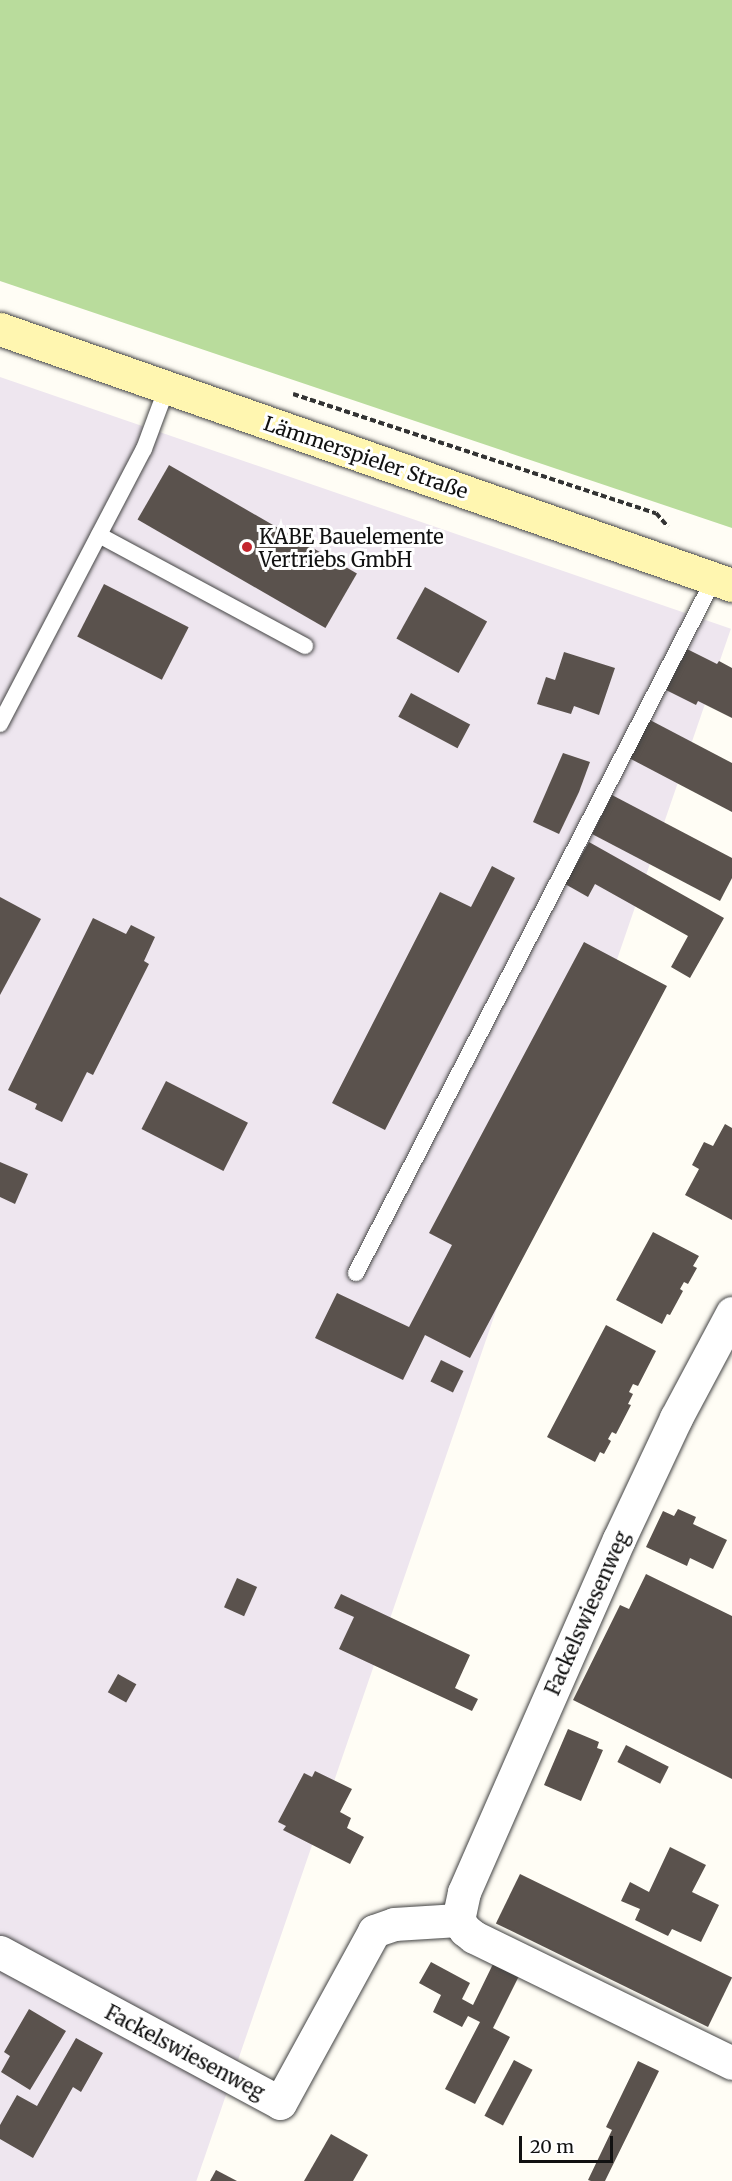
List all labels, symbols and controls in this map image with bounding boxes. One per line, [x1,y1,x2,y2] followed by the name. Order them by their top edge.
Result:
[261,411,471,503] street label: Lämmerspieler Straße
[259,524,444,571] place label: KABE Bauelemente Vertriebs GmbH
[240,540,254,554] marker: KABE Bauelemente Vertriebs GmbH
[540,1527,634,1699] street label: Fackelswiesenweg
[101,2000,269,2104] street label: Fackelswiesenweg
[522,2124,616,2162] scale bar
[530,2135,574,2158] text: 20 m

